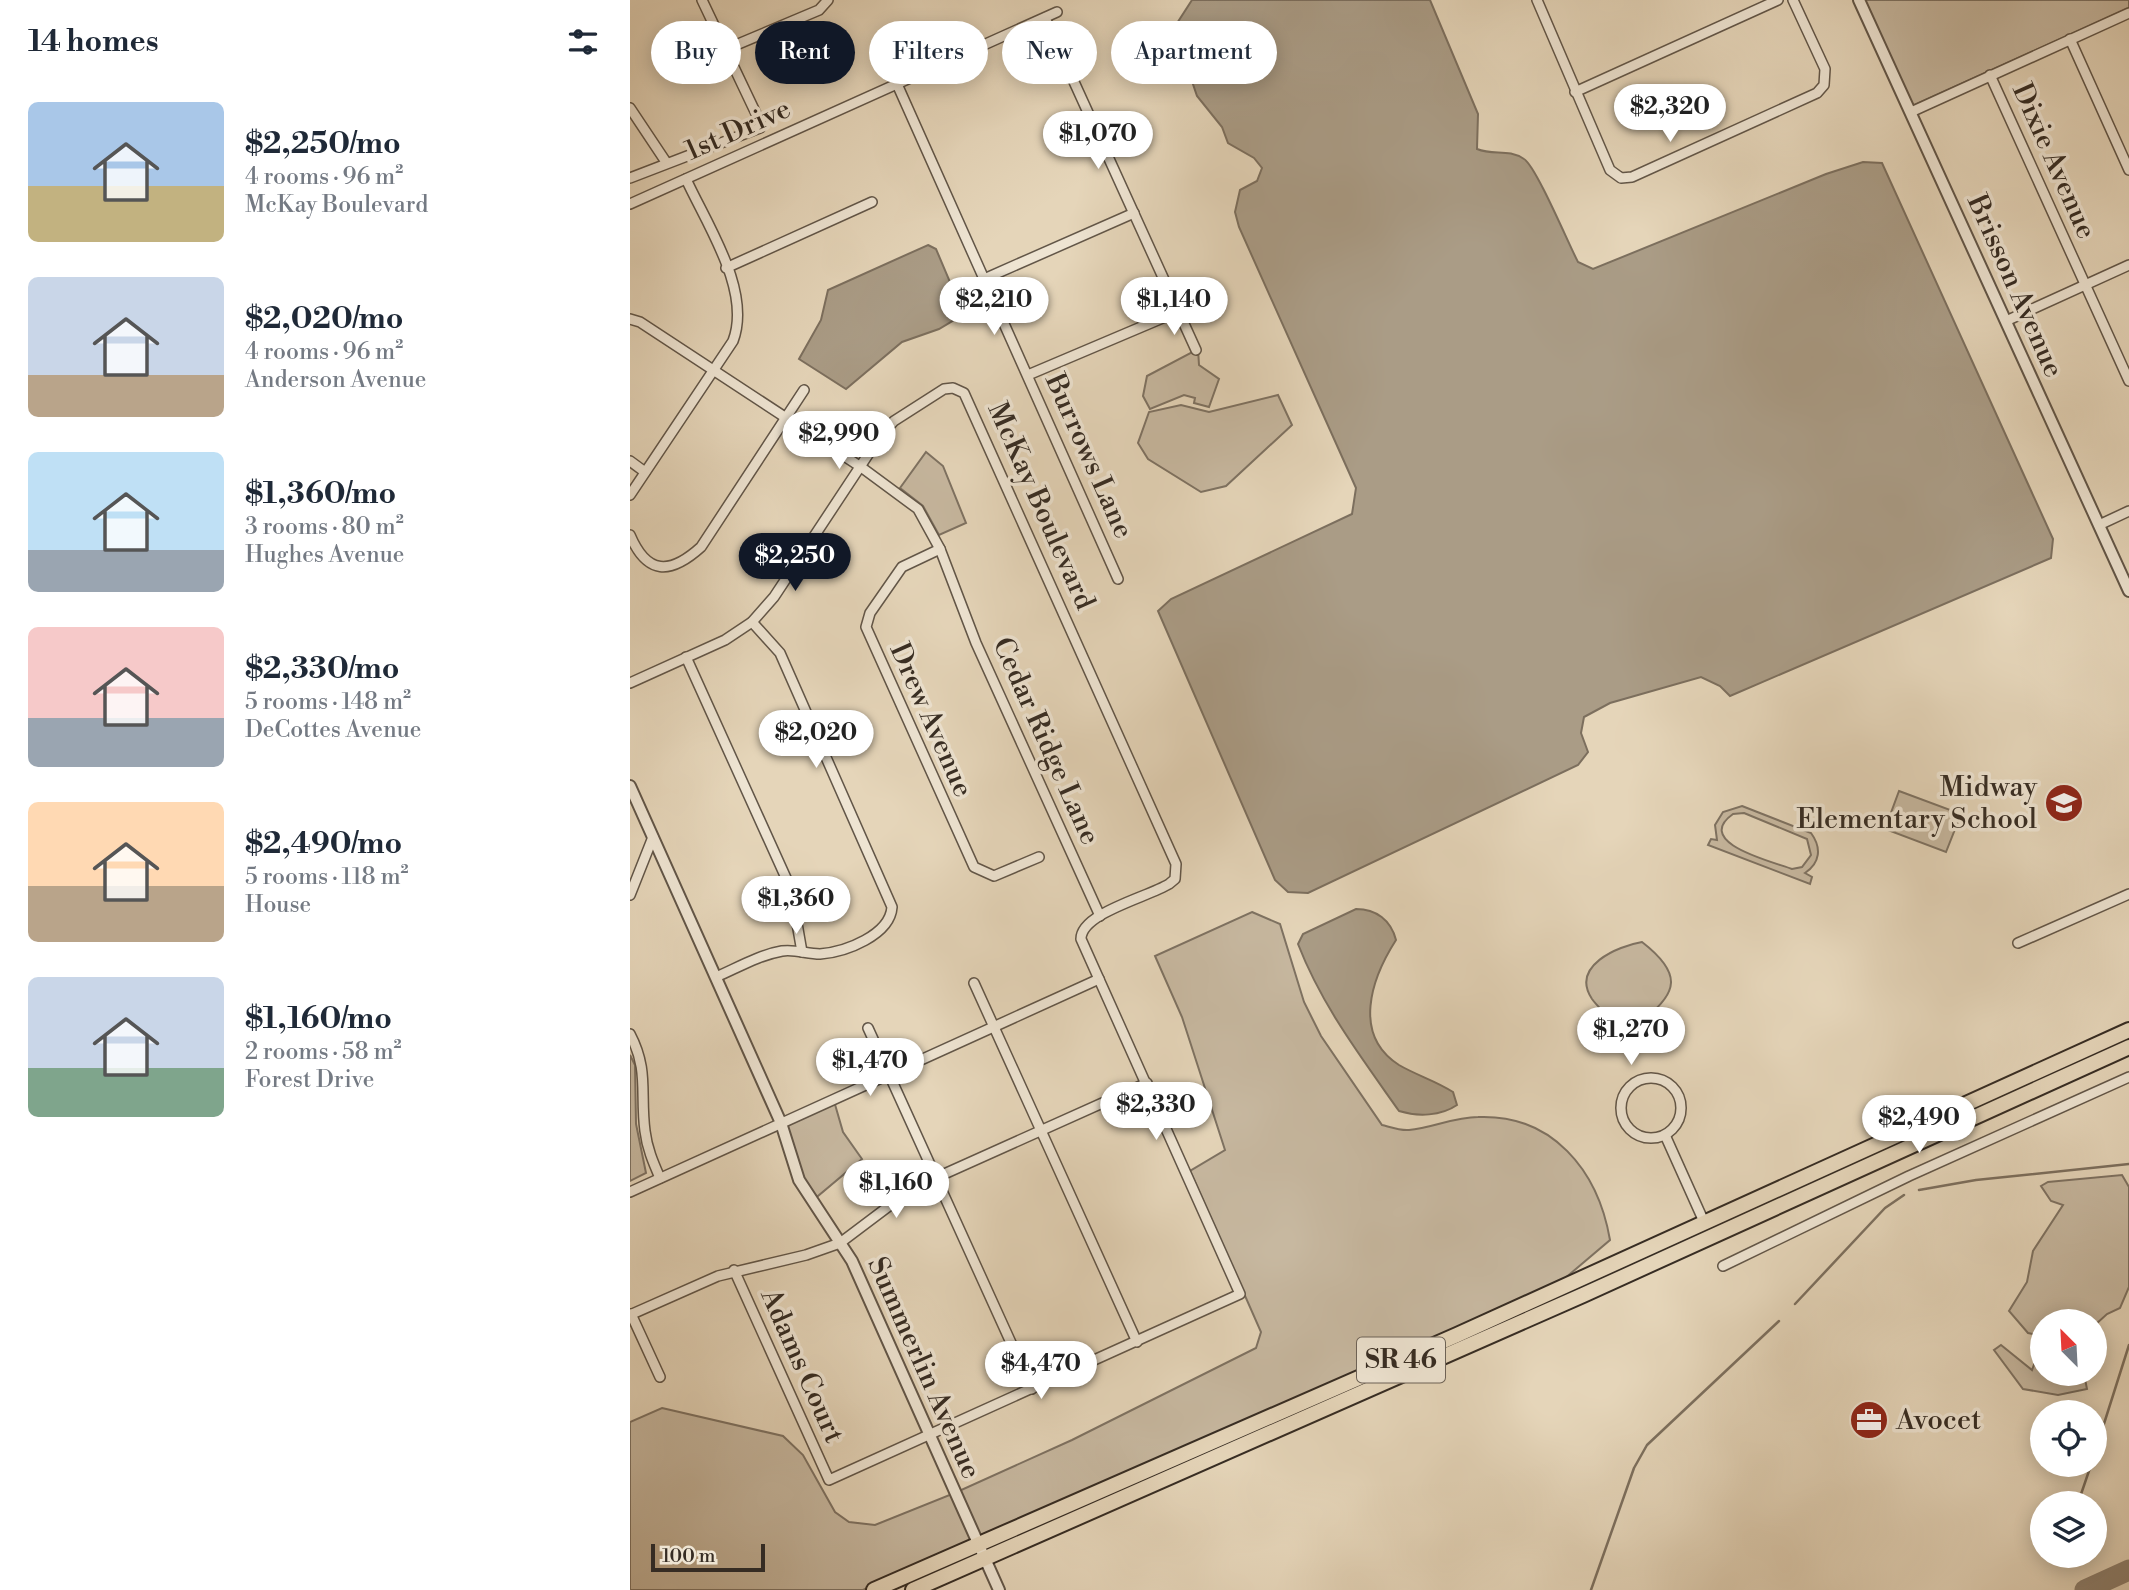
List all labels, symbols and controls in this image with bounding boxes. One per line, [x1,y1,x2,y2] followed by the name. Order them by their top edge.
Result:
[651,21,741,84] chip: Buy
[755,21,855,84] chip: Rent
[869,21,988,84] chip: Filters
[1002,21,1097,84] chip: New
[1111,21,1277,84] chip: Apartment
[28,23,159,61] text: 14 homes
[564,23,602,61] icon: filters
[2004,78,2104,244] street label: Dixie Avenue
[1613,85,1727,144] pin: $2,320
[680,91,796,169] street label: 1st Drive
[1630,93,1710,121] text: $2,320
[1041,111,1155,171] pin: $1,070
[1059,120,1137,148] text: $1,070
[245,125,401,163] text: $2,250/mo
[84,130,168,214] icon: home
[245,163,403,191] text: 4 rooms · 96 m²
[1959,188,2071,383] street label: Brisson Avenue
[245,191,428,219] text: McKay Boulevard
[937,278,1051,337] pin: $2,210
[1117,278,1231,337] pin: $1,140
[956,286,1032,314] text: $2,210
[1137,286,1211,314] text: $1,140
[245,300,404,338] text: $2,020/mo
[84,305,168,389] icon: home
[245,338,403,366] text: 4 rooms · 96 m²
[245,366,426,394] text: Anderson Avenue
[1037,367,1141,544] street label: Burrows Lane
[980,397,1102,615] street label: McKay Boulevard
[782,412,896,471] pin: $2,990
[799,420,879,448] text: $2,990
[245,475,396,513] text: $1,360/mo
[84,480,168,564] icon: home
[245,513,404,541] text: 3 rooms · 80 m²
[738,534,852,593] pin: $2,250
[245,541,404,569] text: Hughes Avenue
[755,542,835,570] text: $2,250
[985,632,1107,850] street label: Cedar Ridge Lane
[881,637,981,803] street label: Drew Avenue
[245,650,399,688] text: $2,330/mo
[84,655,168,739] icon: home
[245,688,411,716] text: 5 rooms · 148 m²
[759,710,873,770] pin: $2,020
[245,716,421,744] text: DeCottes Avenue
[775,719,857,747] text: $2,020
[1796,770,2037,837] place label: Midway Elementary School
[2043,782,2085,824] school or university icon: Midway Elementary School
[245,825,402,863] text: $2,490/mo
[84,830,168,914] icon: home
[245,863,409,891] text: 5 rooms · 118 m²
[739,876,853,936] pin: $1,360
[757,885,835,913] text: $1,360
[245,891,311,919] text: House
[245,1000,392,1038] text: $1,160/mo
[84,1005,168,1089] icon: home
[1574,1007,1688,1067] pin: $1,270
[1593,1016,1669,1044] text: $1,270
[245,1038,402,1066] text: 2 rooms · 58 m²
[813,1038,927,1098] pin: $1,470
[832,1047,908,1075] text: $1,470
[245,1066,374,1094] text: Forest Drive
[1099,1082,1213,1142] pin: $2,330
[1116,1091,1196,1119] text: $2,330
[1862,1096,1976,1155] pin: $2,490
[1878,1104,1960,1132] text: $2,490
[839,1160,953,1220] pin: $1,160
[859,1169,933,1197] text: $1,160
[859,1252,989,1484] street label: Summerlin Avenue
[752,1283,852,1449] street label: Adams Court
[2030,1309,2107,1386] north arrow
[2030,1309,2107,1568] map controls
[1357,1338,1445,1382] road number: SR 46
[984,1342,1098,1401] pin: $4,470
[1001,1350,1081,1378] text: $4,470
[1848,1399,1890,1441] office icon: Avocet
[2030,1400,2107,1477] button: locate
[1895,1403,1981,1438] place label: Avocet
[2030,1491,2107,1568] button: layers
[651,1541,765,1573] scale bar
[662,1544,715,1568] text: 100 m

